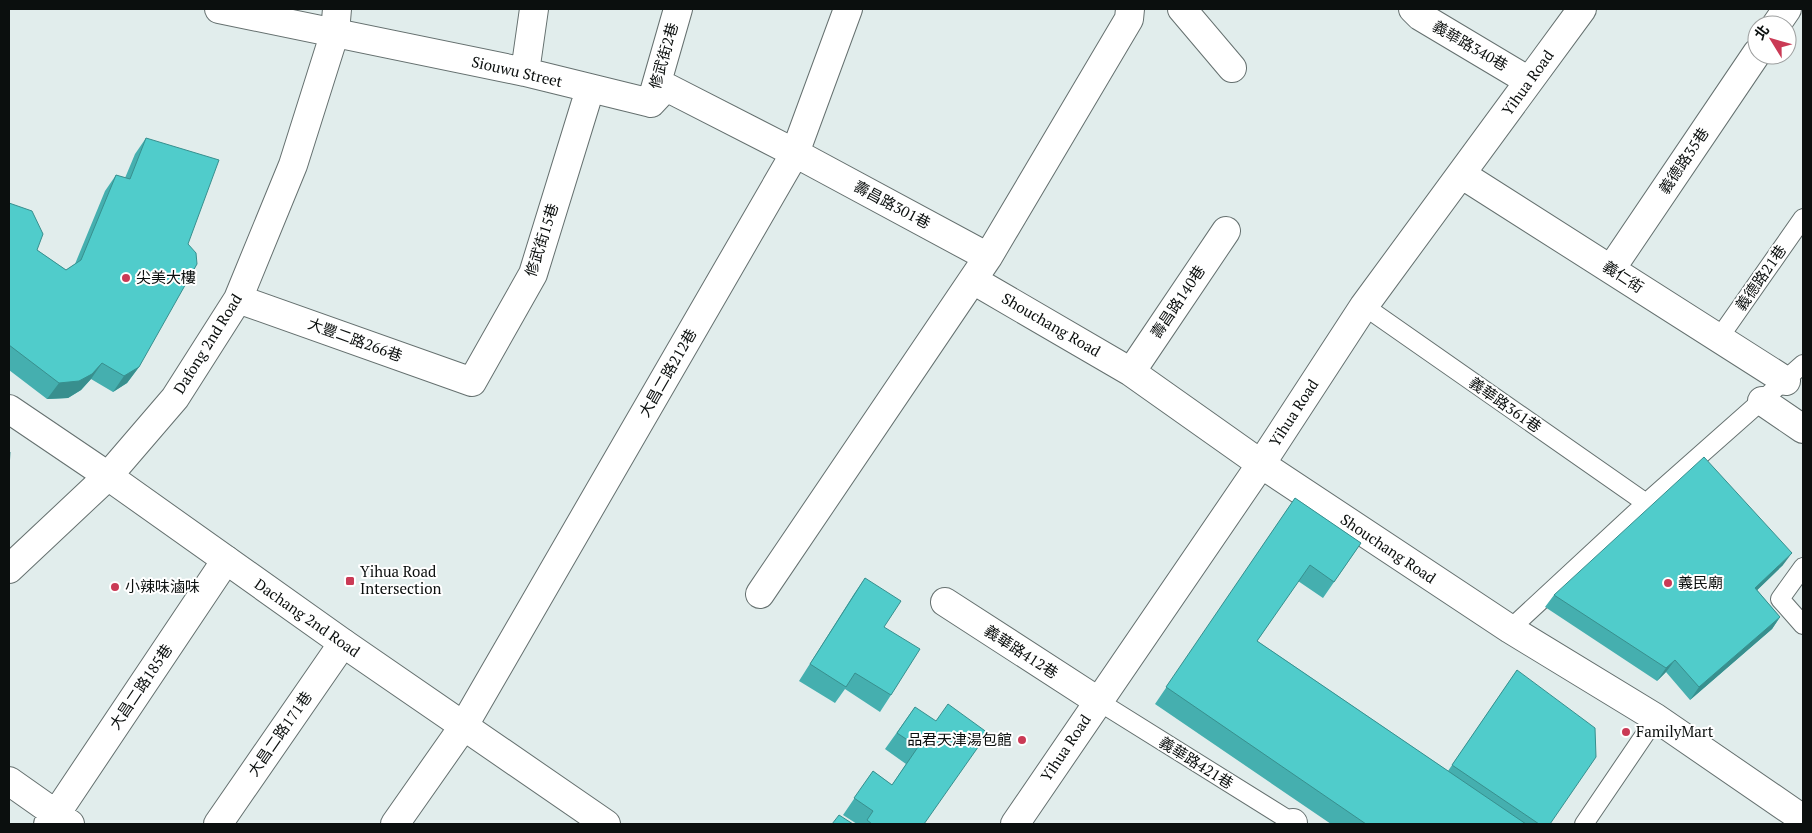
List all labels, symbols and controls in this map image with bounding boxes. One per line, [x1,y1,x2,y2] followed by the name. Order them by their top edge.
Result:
[1429,15,1512,75] street label: 義華路340巷
[1747,15,1797,65] north arrow
[644,20,682,91] street label: 修武街2巷
[1749,21,1773,43] text: 北
[1497,46,1558,119] street label: Yihua Road
[470,51,565,91] street label: Siouwu Street
[1654,123,1713,198] street label: 義德路35巷
[851,176,934,233] street label: 壽昌路301巷
[520,200,562,279] street label: 修武街15巷
[1730,241,1790,314] street label: 義德路21巷
[1599,256,1648,297] street label: 義仁街
[1145,261,1209,342] street label: 壽昌路140巷
[136,267,196,287] place label: 尖美大樓
[120,272,132,284] marker: 尖美大樓
[998,288,1105,361] street label: Shouchang Road
[168,290,246,397] street label: Dafong 2nd Road
[305,313,405,365] street label: 大豐二路266巷
[634,325,701,420] street label: 大昌二路212巷
[1465,372,1546,436] street label: 義華路361巷
[1264,375,1322,450] street label: Yihua Road
[1337,509,1440,588] street label: Shouchang Road
[360,561,441,598] place label: Yihua Road Intersection
[1678,572,1723,592] place label: 義民廟
[251,573,364,661] street label: Dachang 2nd Road
[344,575,356,587] marker: Yihua Road Intersection
[125,576,200,596] place label: 小辣味滷味
[1662,577,1674,589] marker: 義民廟
[109,581,121,593] marker: 小辣味滷味
[981,620,1062,682] street label: 義華路412巷
[104,640,176,733] street label: 大昌二路185巷
[243,687,316,780] street label: 大昌二路171巷
[1036,710,1095,785] street label: Yihua Road
[1636,721,1714,741] place label: FamilyMart
[1620,726,1632,738] marker: FamilyMart
[907,729,1012,749] place label: 品君天津湯包館
[1156,731,1237,793] street label: 義華路421巷
[1016,734,1028,746] marker: 品君天津湯包館

